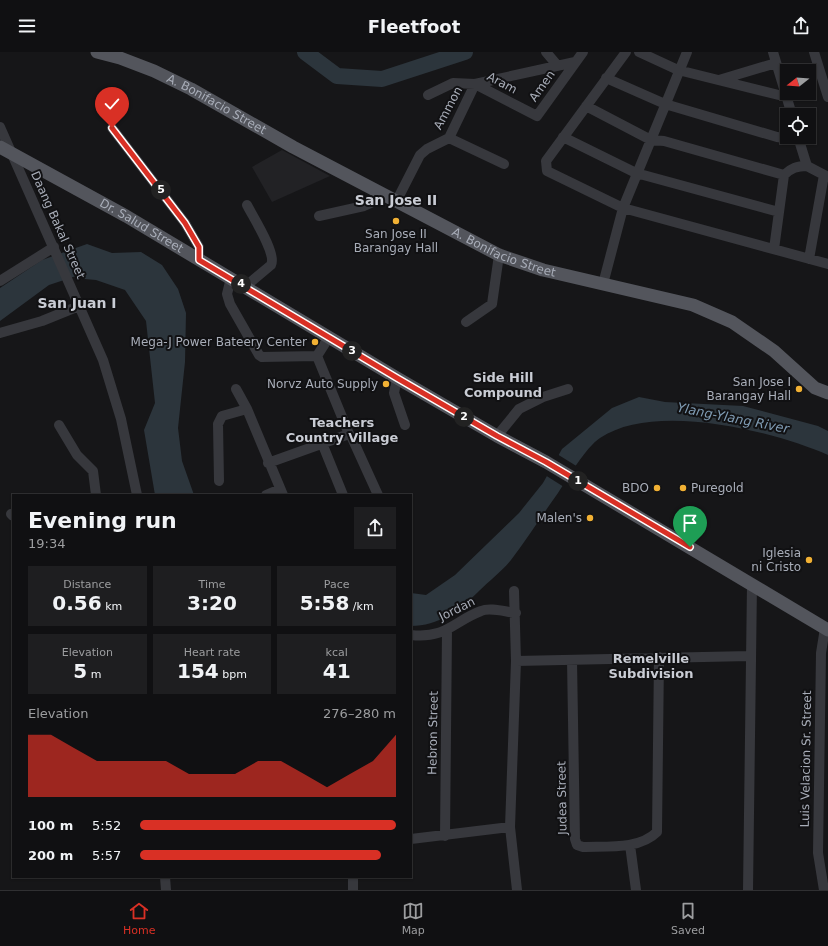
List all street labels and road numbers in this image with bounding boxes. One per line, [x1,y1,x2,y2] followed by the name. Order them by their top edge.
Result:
[526,68,558,104] street label: Amen
[485,69,519,97] street label: Aram
[165,71,269,137] street label: A. Bonifacio Street
[431,84,465,132] street label: Ammon
[28,169,88,281] street label: Daang Bakal Street
[97,196,186,256] street label: Dr. Salud Street
[450,225,558,280] street label: A. Bonifacio Street
[436,594,477,624] street label: Jordan
[798,690,814,828] street label: Luis Velacion Sr. Street
[425,691,441,775] street label: Hebron Street
[554,761,570,836] street label: Judea Street

